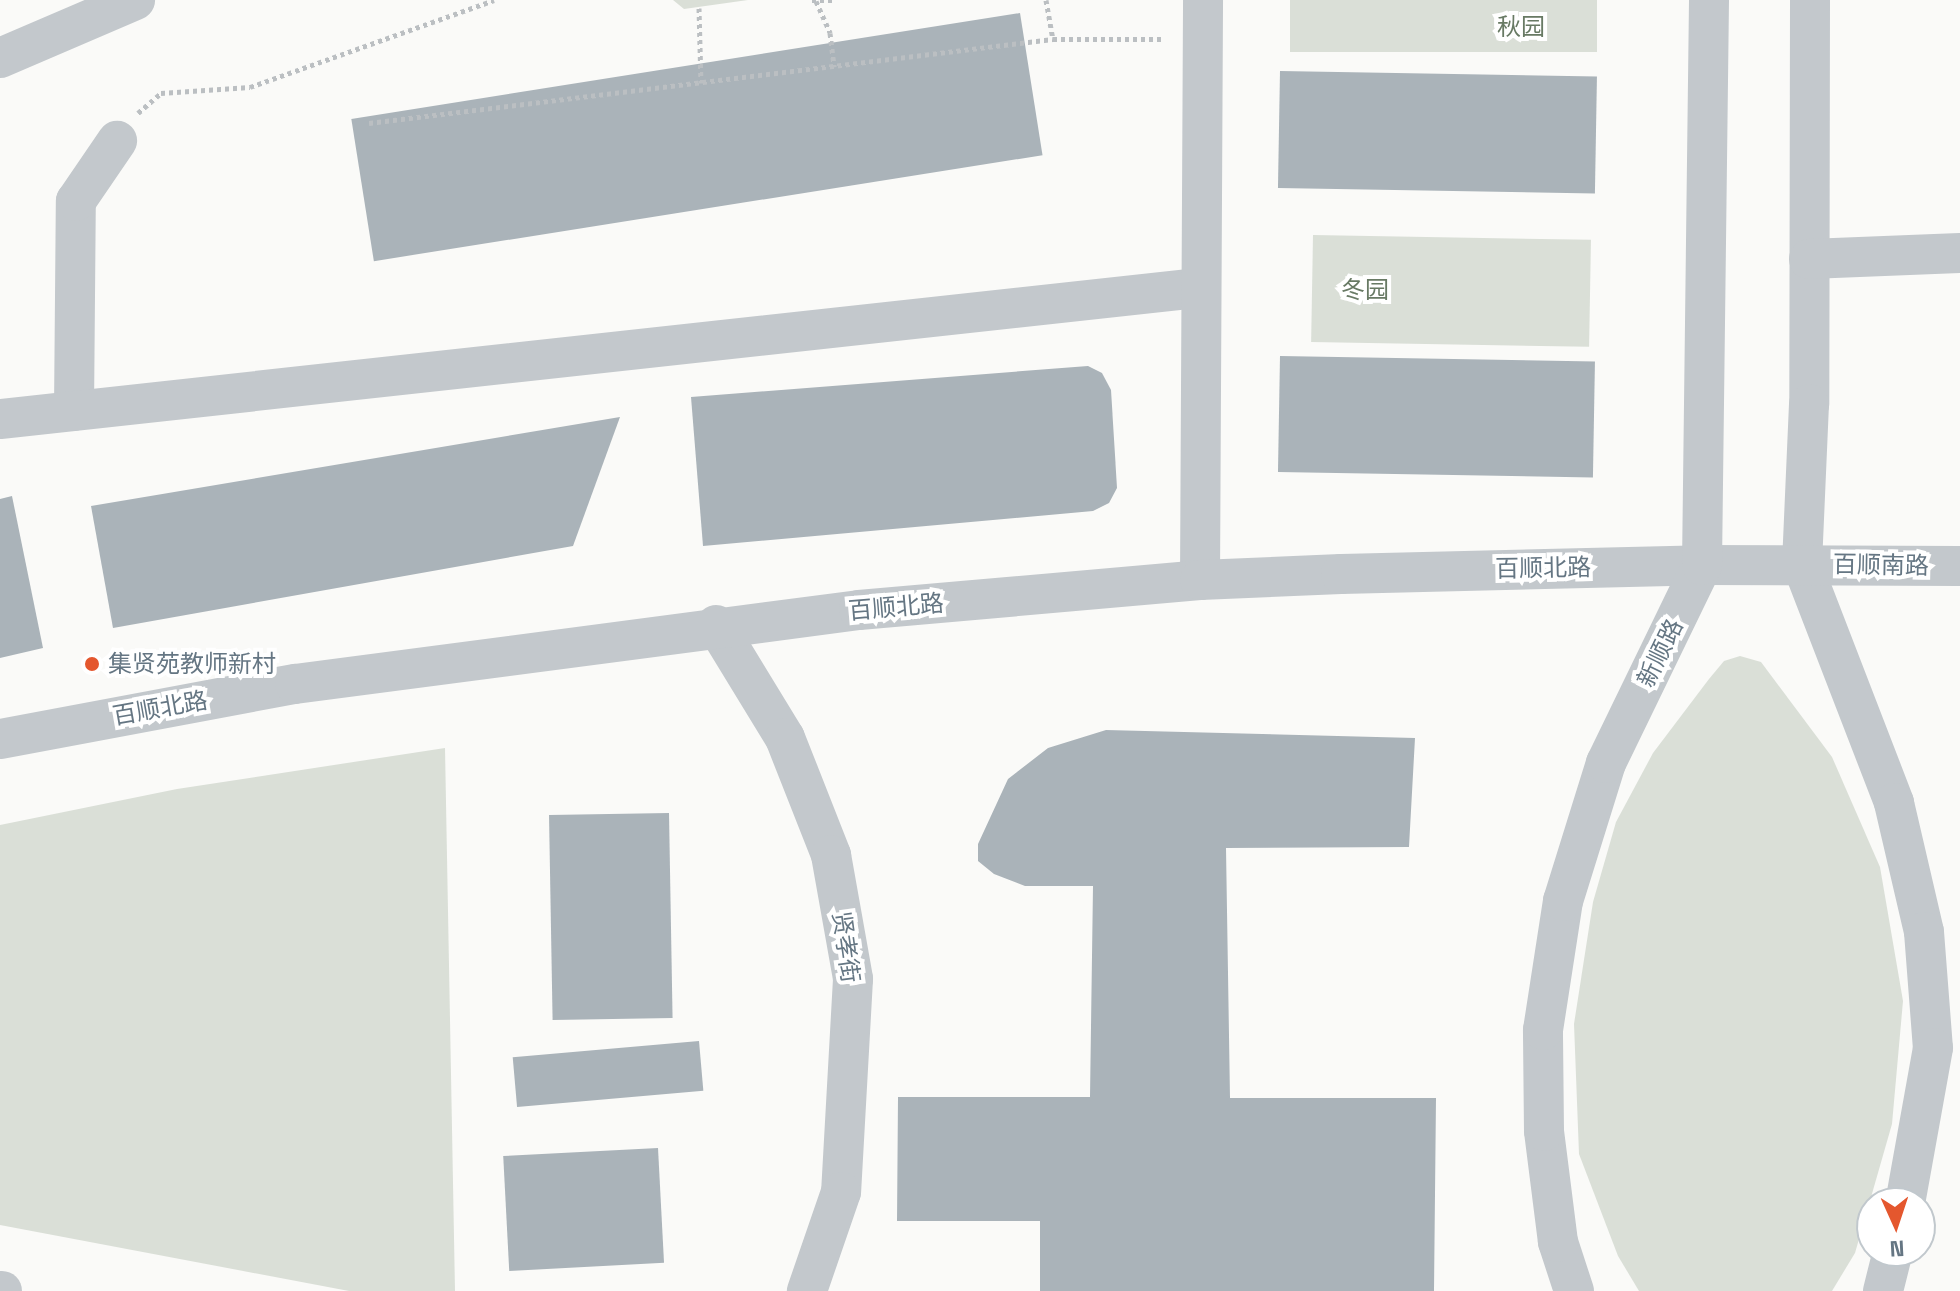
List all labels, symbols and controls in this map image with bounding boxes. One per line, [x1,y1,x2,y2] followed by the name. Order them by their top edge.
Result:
[1497,13,1545,41] park label: 秋园
[1341,276,1389,304] park label: 冬园
[1833,550,1929,580] street label: 百顺南路
[1495,553,1591,583] street label: 百顺北路
[847,588,945,626] street label: 百顺北路
[1631,614,1689,692] street label: 新顺路
[108,650,276,678] place label: 集贤苑教师新村
[83,655,101,673] marker: 集贤苑教师新村
[110,685,210,731] street label: 百顺北路
[827,909,865,985] street label: 贤孝街
[1856,1187,1936,1267] north arrow
[1889,1235,1905,1263] text: N

